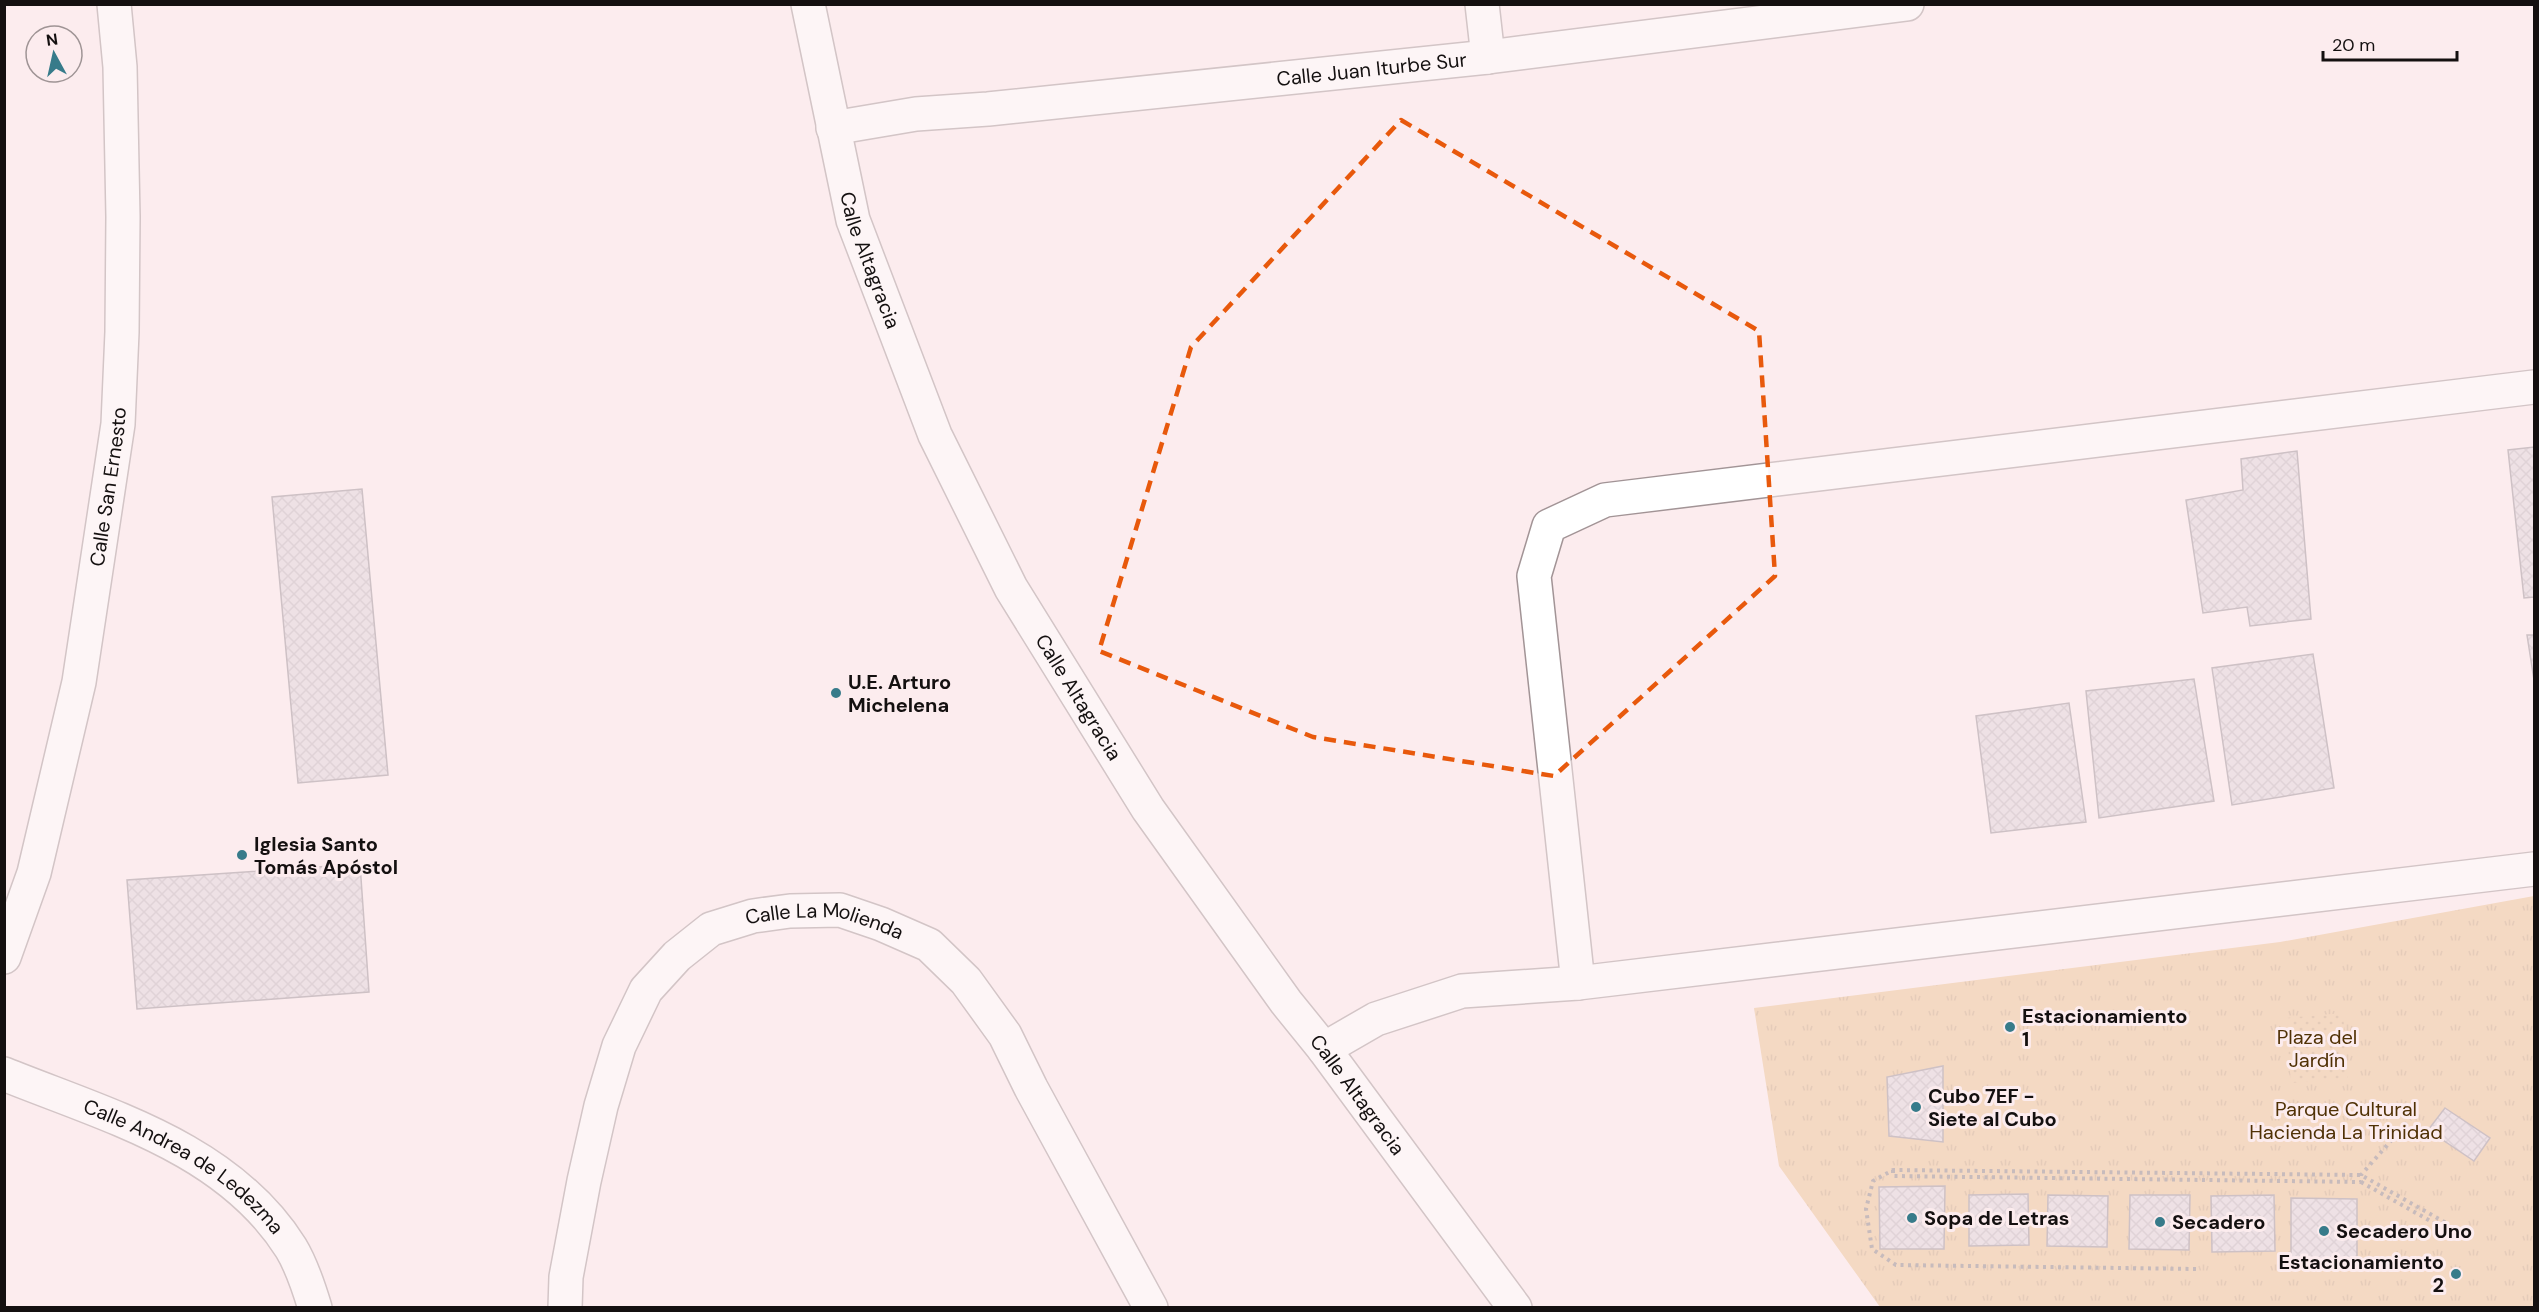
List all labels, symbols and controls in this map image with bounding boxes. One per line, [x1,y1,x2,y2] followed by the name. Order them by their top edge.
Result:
[24,24,84,84] north arrow
[2323,24,2456,62] scale bar
[45,28,59,51] text: N
[2332,33,2375,57] text: 20 m
[1275,46,1468,92] street label: Calle Juan Iturbe Sur
[834,189,906,332] street label: Calle Altagracia
[84,406,132,568] street label: Calle San Ernesto
[1030,629,1128,765] street label: Calle Altagracia
[848,669,951,718] place label: U.E. Arturo Michelena
[829,686,843,700] marker: U.E. Arturo Michelena
[254,831,398,880] place label: Iglesia Santo Tomás Apóstol
[235,848,249,862] marker: Iglesia Santo Tomás Apóstol
[742,897,908,945] street label: Calle La Molienda
[2022,1003,2188,1052] place label: Estacionamiento 1
[2003,1020,2017,1034] marker: Estacionamiento 1
[2277,1024,2357,1073] park label: Plaza del Jardín
[1304,1029,1411,1160] street label: Calle Altagracia
[1928,1083,2057,1132] place label: Cubo 7EF - Siete al Cubo
[80,1093,290,1239] street label: Calle Andrea de Ledezma
[2249,1096,2443,1145] park label: Parque Cultural Hacienda La Trinidad
[1909,1100,1923,1114] marker: Cubo 7EF - Siete al Cubo
[1924,1205,2069,1231] place label: Sopa de Letras
[2172,1209,2265,1235] place label: Secadero
[1905,1211,1919,1225] marker: Sopa de Letras
[2153,1215,2167,1229] marker: Secadero
[2336,1218,2472,1244] place label: Secadero Uno
[2317,1224,2331,1238] marker: Secadero Uno
[2278,1249,2444,1298] place label: Estacionamiento 2
[2449,1267,2463,1281] marker: Estacionamiento 2

